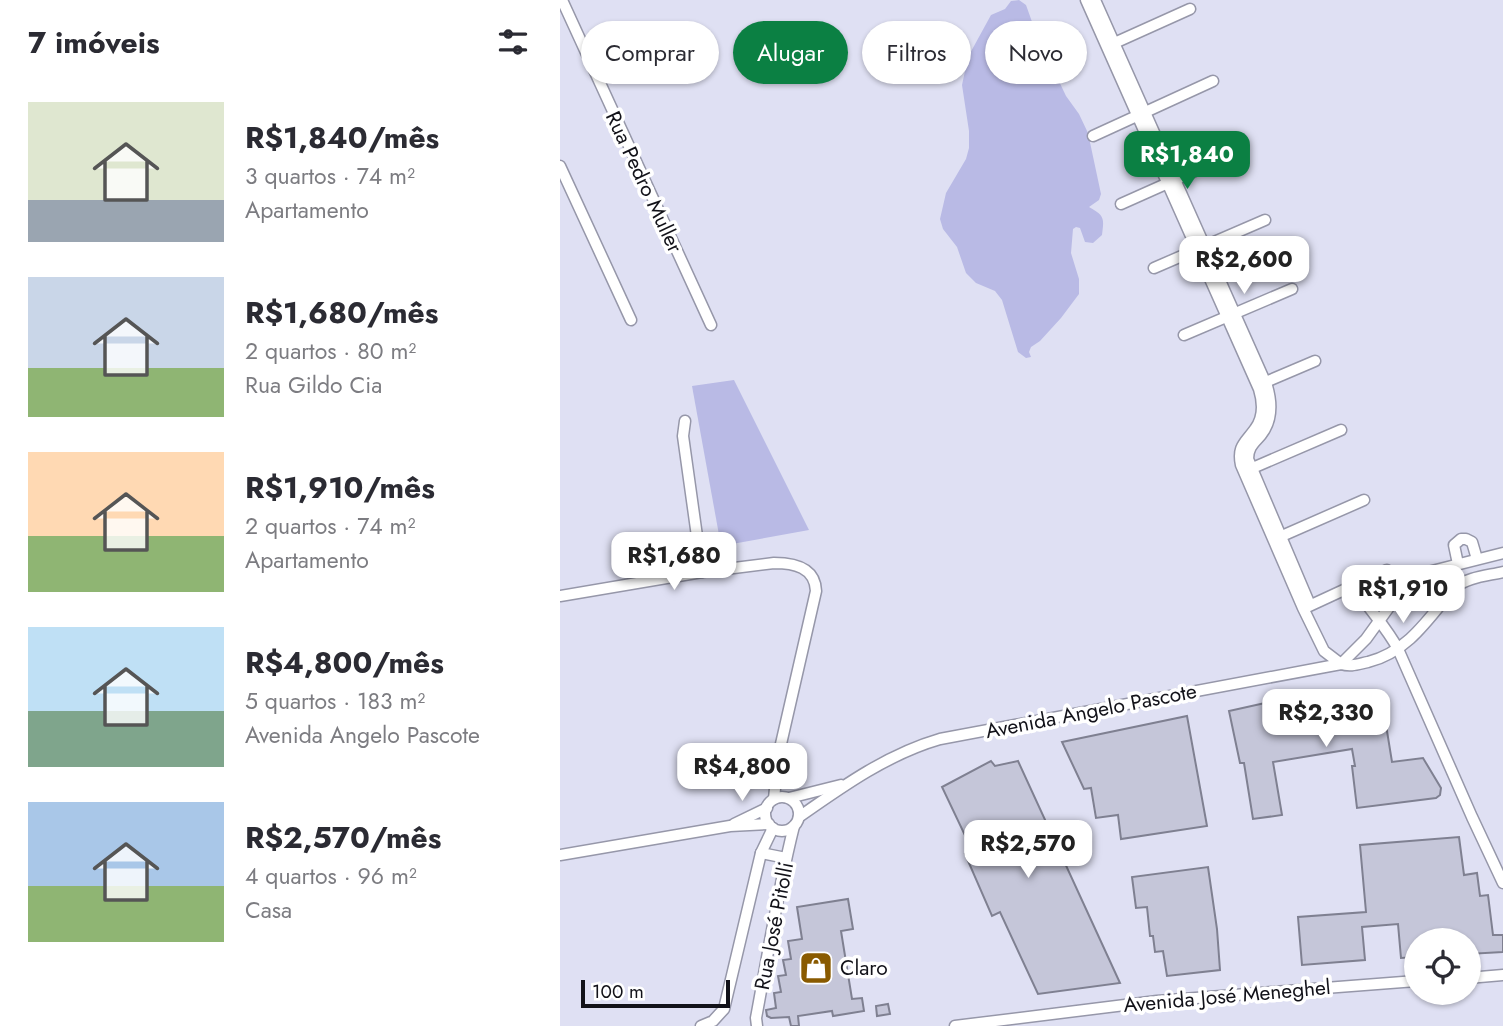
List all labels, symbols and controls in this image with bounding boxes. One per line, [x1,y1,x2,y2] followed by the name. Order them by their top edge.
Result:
[28,21,160,64] text: 7 imóveis
[581,21,719,84] chip: Comprar
[733,21,848,84] chip: Alugar
[862,21,971,84] chip: Filtros
[985,21,1087,84] chip: Novo
[494,23,532,61] icon: filters
[598,106,690,258] street label: Rua Pedro Muller
[245,116,439,159] text: R$1,840/mês
[84,130,168,214] icon: home
[1122,132,1252,191] pin: R$1,840
[1140,137,1234,171] text: R$1,840
[245,159,415,193] text: 3 quartos · 74 m²
[245,193,369,227] text: Apartamento
[1179,236,1309,296] pin: R$2,600
[1195,242,1293,276] text: R$2,600
[245,291,438,334] text: R$1,680/mês
[84,305,168,389] icon: home
[245,334,416,368] text: 2 quartos · 80 m²
[245,368,382,402] text: Rua Gildo Cia
[245,466,435,509] text: R$1,910/mês
[84,480,168,564] icon: home
[245,509,415,543] text: 2 quartos · 74 m²
[609,532,739,592] pin: R$1,680
[627,538,721,572] text: R$1,680
[245,543,369,577] text: Apartamento
[1338,566,1468,625] pin: R$1,910
[1358,571,1448,605] text: R$1,910
[245,641,444,684] text: R$4,800/mês
[84,655,168,739] icon: home
[983,676,1199,746] street label: Avenida Angelo Pascote
[245,684,425,718] text: 5 quartos · 183 m²
[1261,690,1391,749] pin: R$2,330
[1278,695,1374,729] text: R$2,330
[245,718,480,752] text: Avenida Angelo Pascote
[677,744,807,803] pin: R$4,800
[693,749,791,783] text: R$4,800
[245,816,441,859] text: R$2,570/mês
[963,820,1093,880] pin: R$2,570
[980,826,1076,860] text: R$2,570
[84,830,168,914] icon: home
[245,859,417,893] text: 4 quartos · 96 m²
[747,859,801,993] street label: Rua José Pitolli
[245,893,292,927] text: Casa
[1404,928,1481,1005] map controls
[1404,928,1481,1005] button: locate
[797,949,835,987] shop icon: Claro
[840,953,888,983] place label: Claro
[1122,972,1332,1020] street label: Avenida José Meneghel
[581,977,730,1009] scale bar
[592,978,644,1005] text: 100 m

